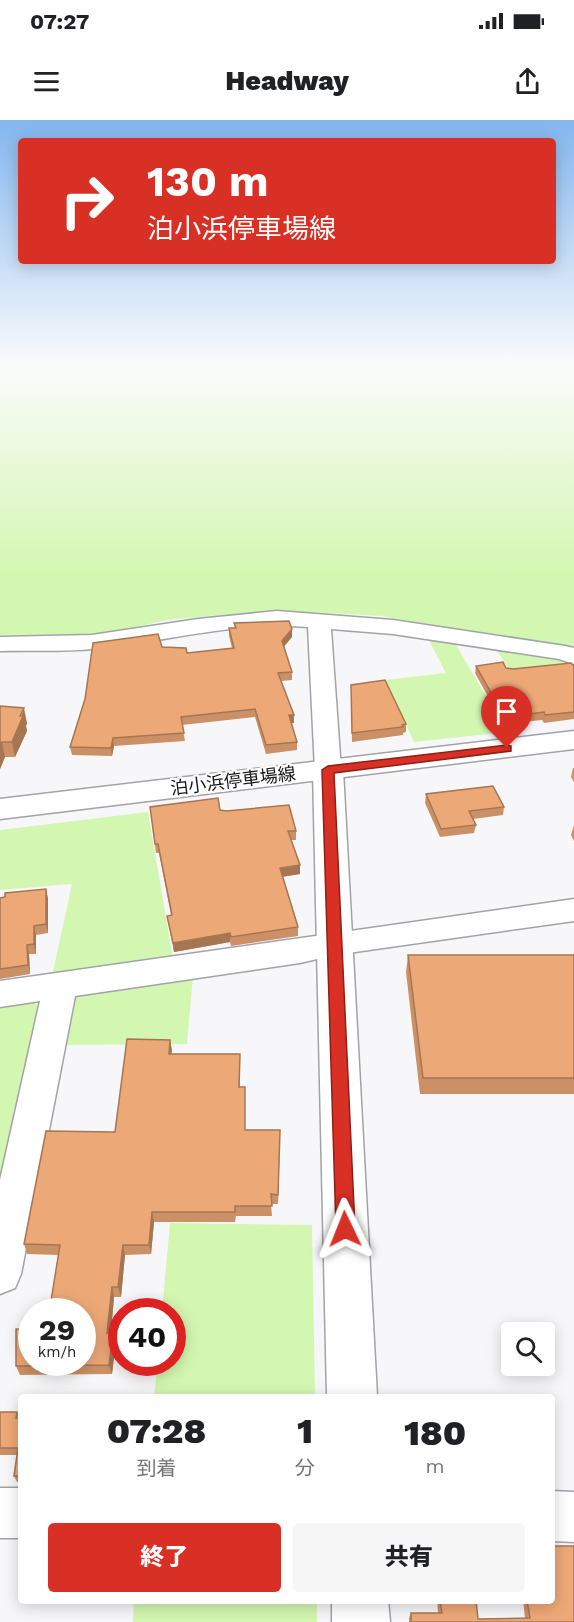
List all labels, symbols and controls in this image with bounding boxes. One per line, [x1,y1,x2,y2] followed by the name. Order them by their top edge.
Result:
[30,9,89,34] text: 07:27
[30,65,63,98] icon: menu
[225,65,349,97] text: Headway
[511,65,544,98] icon: share
[147,157,269,206] text: 130 m
[48,162,126,240] icon: right
[147,213,336,245] text: 泊小浜停車場線
[481,686,532,748] pin
[490,695,523,728] icon: arrive
[169,762,297,799] street label: 泊小浜停車場線
[313,1197,377,1261] position arrow
[108,1298,186,1376] speed limit sign: 40
[39,1312,75,1347] text: 29
[501,1322,555,1376] map controls
[501,1322,555,1376] button: search
[38,1343,76,1361] text: km/h
[107,1410,206,1452] text: 07:28
[297,1410,313,1452] text: 1
[404,1412,466,1454] text: 180
[426,1454,445,1478] text: m
[137,1456,177,1480] text: 到着
[295,1456,315,1480] text: 分
[48,1523,281,1592] button: 終了
[293,1523,525,1592] button: 共有

